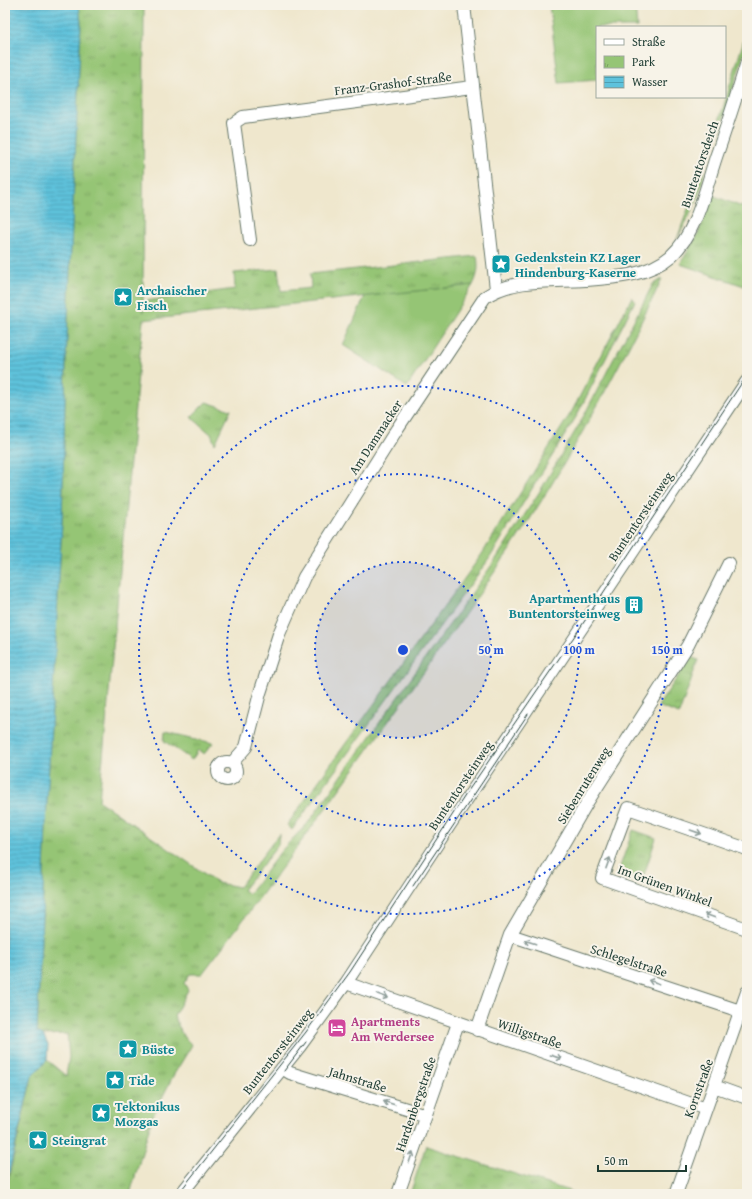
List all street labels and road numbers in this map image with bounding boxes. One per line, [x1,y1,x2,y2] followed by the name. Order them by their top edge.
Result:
[333,67,453,100] street label: Franz-Grashof-Straße
[676,117,723,210] street label: Buntentorsdeich
[344,395,407,479] street label: Am Dammacker
[603,467,678,565] street label: Buntentorsteinweg
[423,736,498,834] street label: Buntentorsteinweg
[552,742,615,828] street label: Siebenrutenweg
[615,860,715,911] street label: Im Grünen Winkel
[588,939,670,982] street label: Schlegelstraße
[238,1004,317,1098] street label: Buntentorsteinweg
[495,1014,565,1053] street label: Willigstraße
[390,1054,441,1154] street label: Hardenbergstraße
[679,1056,718,1120] street label: Kornstraße
[325,1061,389,1097] street label: Jahnstraße

